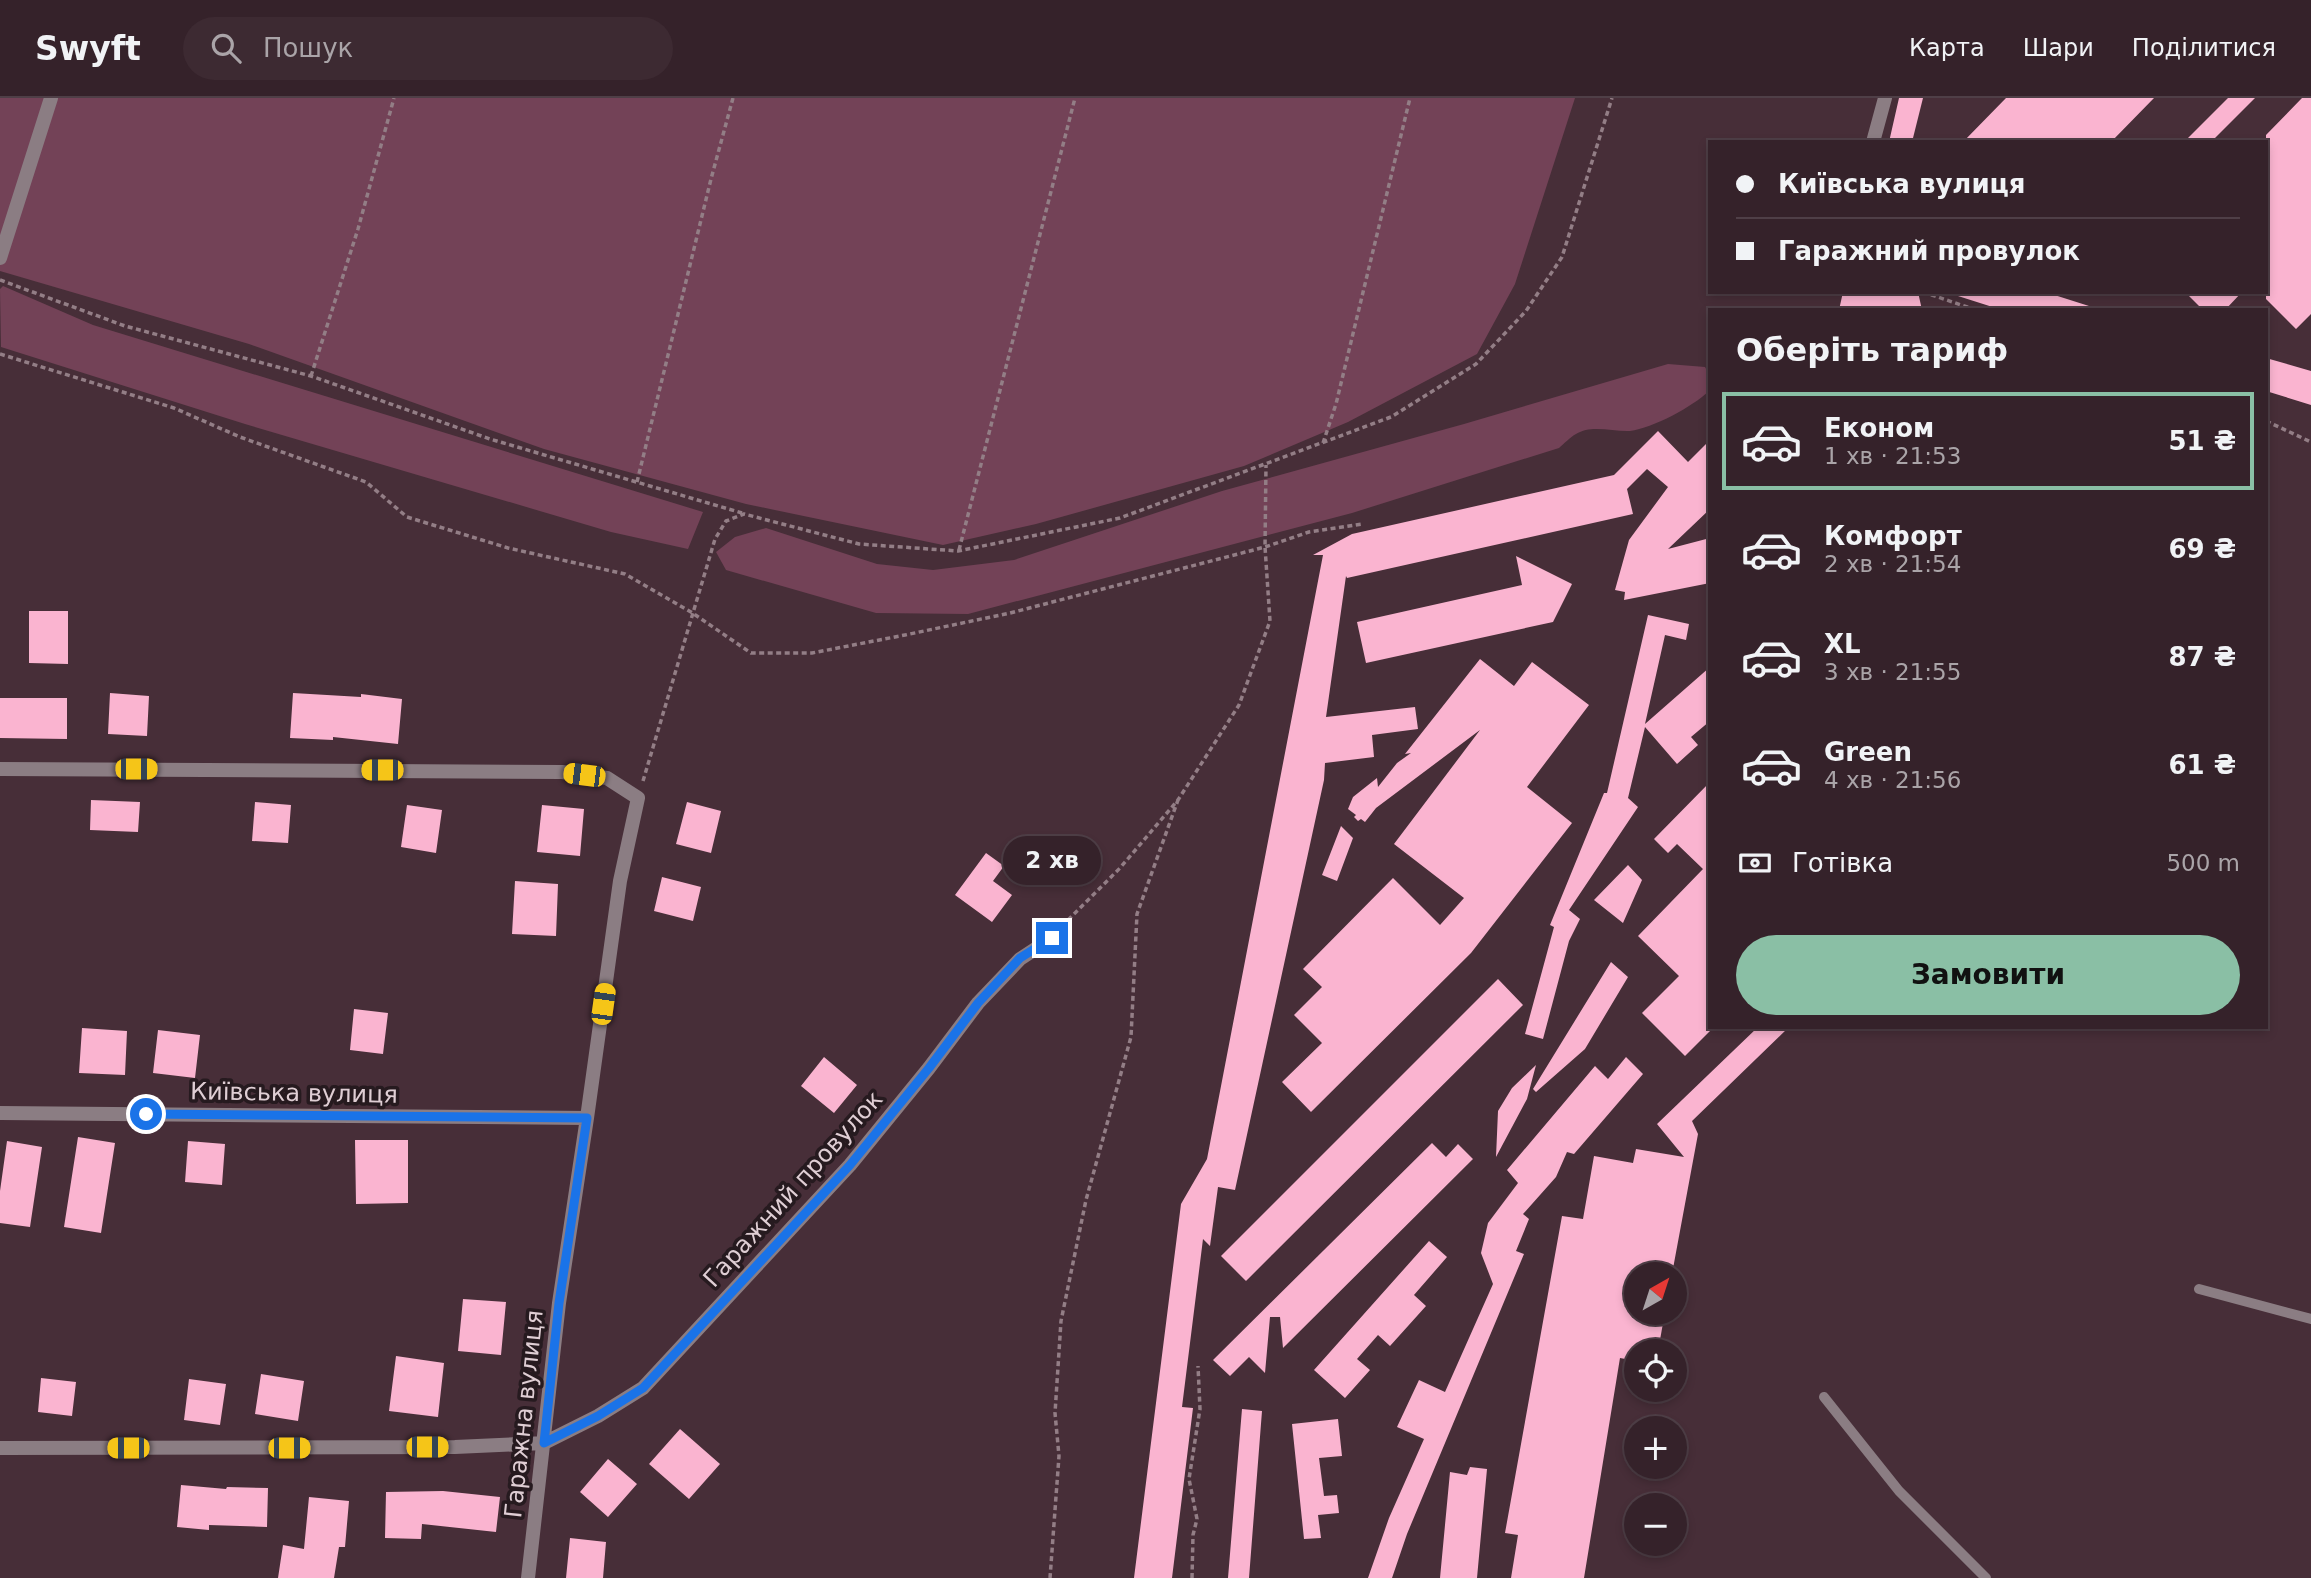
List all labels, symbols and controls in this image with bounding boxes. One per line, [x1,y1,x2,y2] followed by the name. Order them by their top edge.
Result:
[183,17,673,80] search box
[35,29,141,68] text: Swyft
[207,29,245,67] icon: search
[263,33,353,63] text: Пошук
[1909,34,1985,62] text: Карта
[2023,34,2094,62] text: Шари
[2132,34,2276,62] text: Поділитися
[1778,169,2026,199] text: Київська вулиця
[1778,236,2080,266] text: Гаражний провулок
[1736,331,2008,369] text: Оберіть тариф
[1740,410,1803,473] icon: car
[1824,413,1934,443] text: Економ
[2168,426,2236,456] text: 51 ₴
[1824,443,1961,469] text: 1 хв · 21:53
[1740,518,1803,581] icon: car
[1824,521,1962,551] text: Комфорт
[2168,534,2236,564] text: 69 ₴
[1824,551,1961,577] text: 2 хв · 21:54
[1740,626,1803,689] icon: car
[1824,629,1861,659] text: XL
[2168,642,2236,672] text: 87 ₴
[1824,659,1961,685] text: 3 хв · 21:55
[1740,734,1803,797] icon: car
[1824,737,1912,767] text: Green
[2168,750,2236,780] text: 61 ₴
[116,759,158,780] car
[362,760,404,781] car
[562,762,607,788] car
[1824,767,1961,793] text: 4 хв · 21:56
[1003,836,1101,886] callout: 2 хв
[1736,844,1774,882] icon: cash
[1025,847,1079,873] text: 2 хв
[1792,848,1893,878] text: Готівка
[2166,850,2240,876] text: 500 m
[1036,922,1068,954] route end
[1736,935,2240,1015] button: Замовити
[590,982,617,1026] car
[190,1077,398,1109] street label: Київська вулиця
[698,1085,888,1293] street label: Гаражний провулок
[130,1098,162,1130] route start
[1624,1262,1687,1325] north arrow
[1624,1262,1687,1556] map controls
[499,1309,549,1519] street label: Гаражна вулиця
[1624,1339,1687,1402] button: locate
[1624,1416,1687,1479] button: +
[407,1437,449,1458] car
[108,1438,150,1459] car
[269,1438,311,1459] car
[1624,1493,1687,1556] button: −

